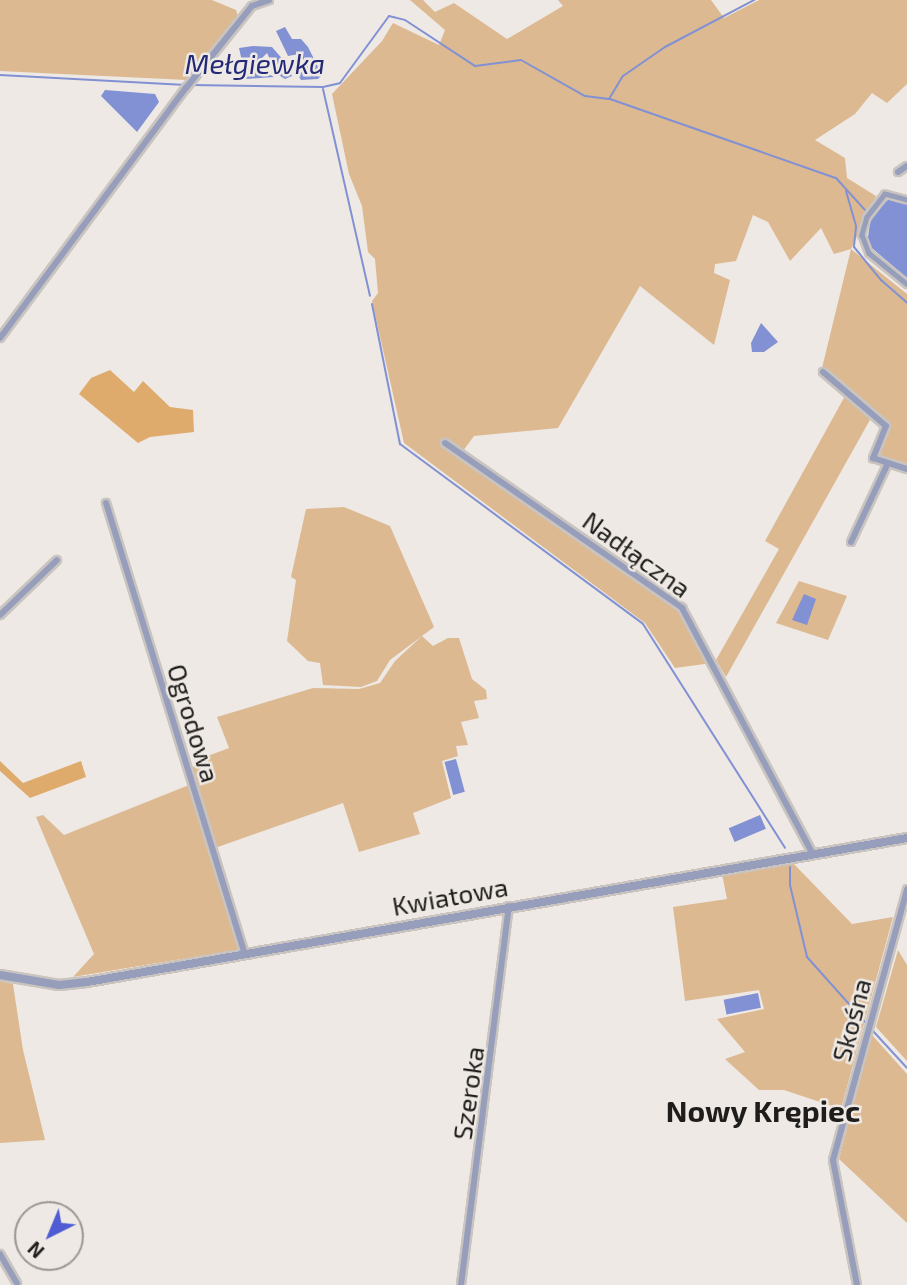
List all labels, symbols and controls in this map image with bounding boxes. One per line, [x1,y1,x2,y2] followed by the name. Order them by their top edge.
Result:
[185,46,325,80] water label: Mełgiewka
[577,504,697,604] street label: Nadłączna
[161,660,227,786] street label: Ogrodowa
[390,870,510,922] street label: Kwiatowa
[825,975,877,1065] street label: Skośna
[446,1044,490,1142] street label: Szeroka
[665,1092,861,1128] district label: Nowy Krępiec
[14,1201,84,1271] north arrow
[23,1237,49,1263] text: N

